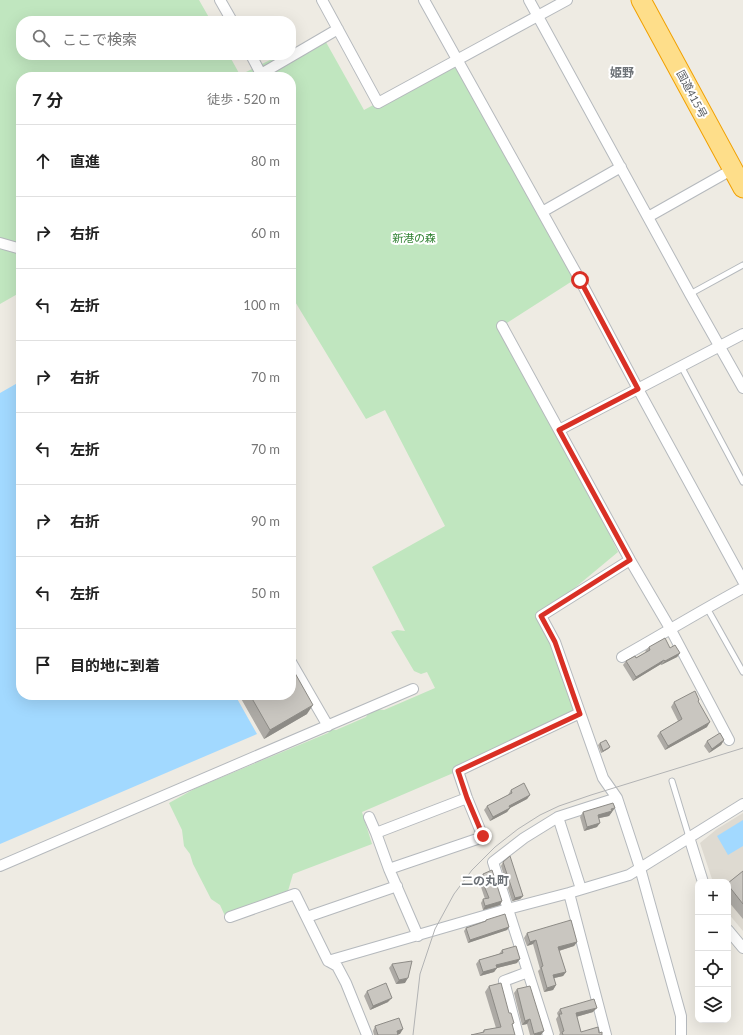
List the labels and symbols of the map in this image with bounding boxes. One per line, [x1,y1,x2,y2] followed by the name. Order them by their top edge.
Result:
[610,65,634,80] district label: 姫野
[674,68,710,120] street label: 国道415号
[392,231,436,244] park label: 新港の森
[571,271,589,289] route start
[474,827,492,845] route end
[461,873,509,888] district label: 二の丸町

